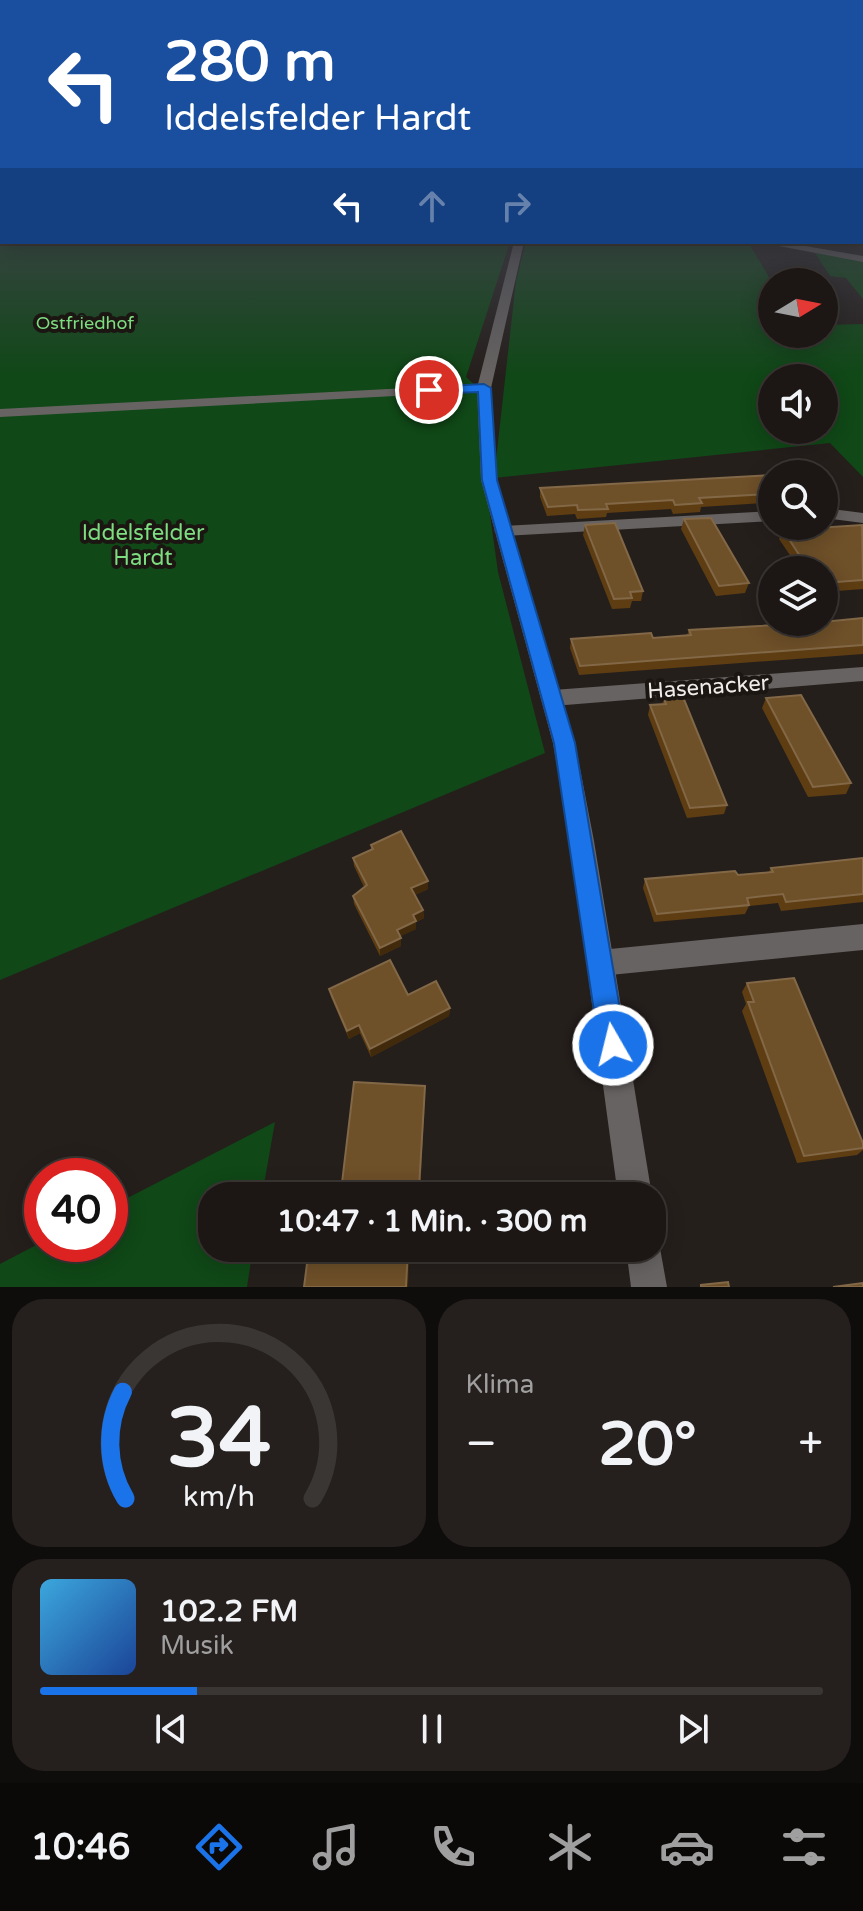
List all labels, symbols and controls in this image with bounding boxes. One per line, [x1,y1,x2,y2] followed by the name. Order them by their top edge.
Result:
[164,29,335,96] text: 280 m
[32,32,136,136] icon: left
[164,97,471,140] text: Iddelsfelder Hardt
[326,184,370,228] icon: left
[410,184,454,228] icon: ahead
[494,184,538,228] icon: right
[758,268,838,348] north arrow
[758,268,838,636] map controls
[36,312,134,334] park label: Ostfriedhof
[395,356,463,424] pin
[758,364,838,444] button: sound
[407,368,451,412] icon: arrive
[758,460,838,540] button: search
[82,520,205,571] park label: Iddelsfelder Hardt
[758,556,838,636] button: layers
[646,670,770,704] street label: Hasenacker
[571,1003,655,1087] position arrow
[24,1158,128,1262] speed limit sign: 40
[277,1203,587,1240] text: 10:47 · 1 Min. · 300 m
[466,1369,534,1400] text: Klima
[167,1389,271,1489] text: 34
[599,1409,697,1481] text: 20°
[466,1418,497,1471] text: −
[798,1418,823,1471] text: +
[183,1480,255,1514] text: km/h
[160,1593,298,1630] text: 102.2 FM
[160,1630,234,1661] text: Musik
[149,1707,193,1751] icon: previous
[410,1707,454,1751] icon: pause
[671,1707,715,1751] icon: next
[191,1819,247,1875] icon: directions
[308,1819,364,1875] icon: music
[425,1819,481,1875] icon: phone
[542,1819,598,1875] icon: climate
[659,1819,715,1875] icon: car
[776,1819,832,1875] icon: filters
[31,1826,130,1869] text: 10:46

